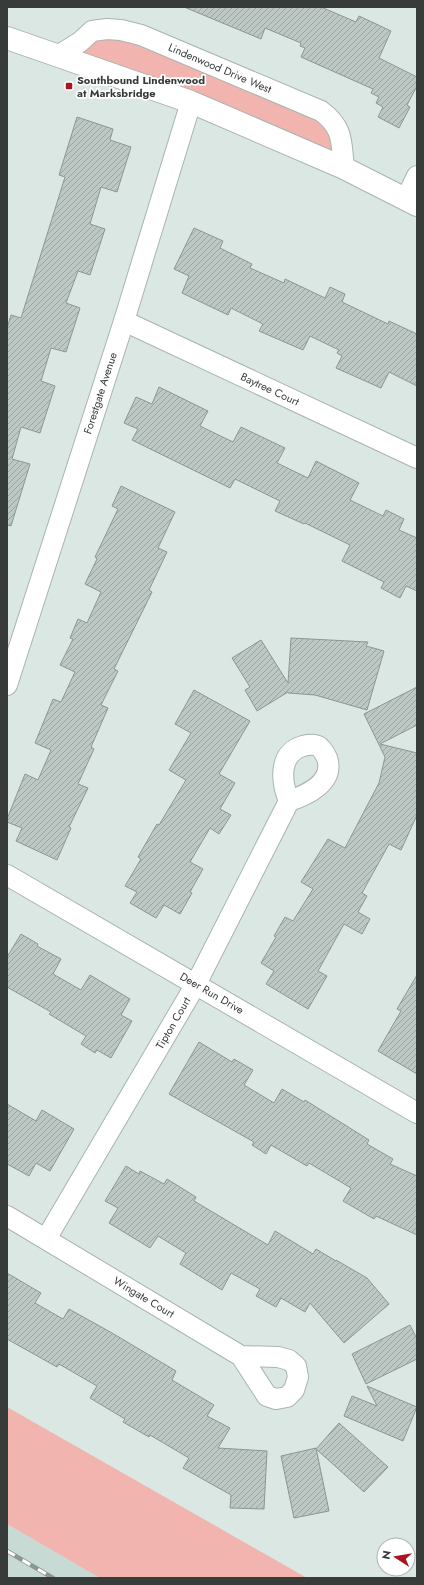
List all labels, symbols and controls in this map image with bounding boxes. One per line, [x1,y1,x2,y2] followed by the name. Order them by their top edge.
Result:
[166,39,274,97] street label: Lindenwood Drive West
[77,72,205,101] place label: Southbound Lindenwood at Marksbridge
[64,81,74,91] marker: Southbound Lindenwood at Marksbridge
[79,350,121,436] street label: Forestgate Avenue
[238,368,302,410] street label: Baytree Court
[177,968,247,1018] street label: Deer Run Drive
[152,994,195,1052] street label: Tipton Court
[111,1273,178,1322] street label: Wingate Court
[376,1537,416,1577] north arrow
[377,1549,395,1561] text: N

